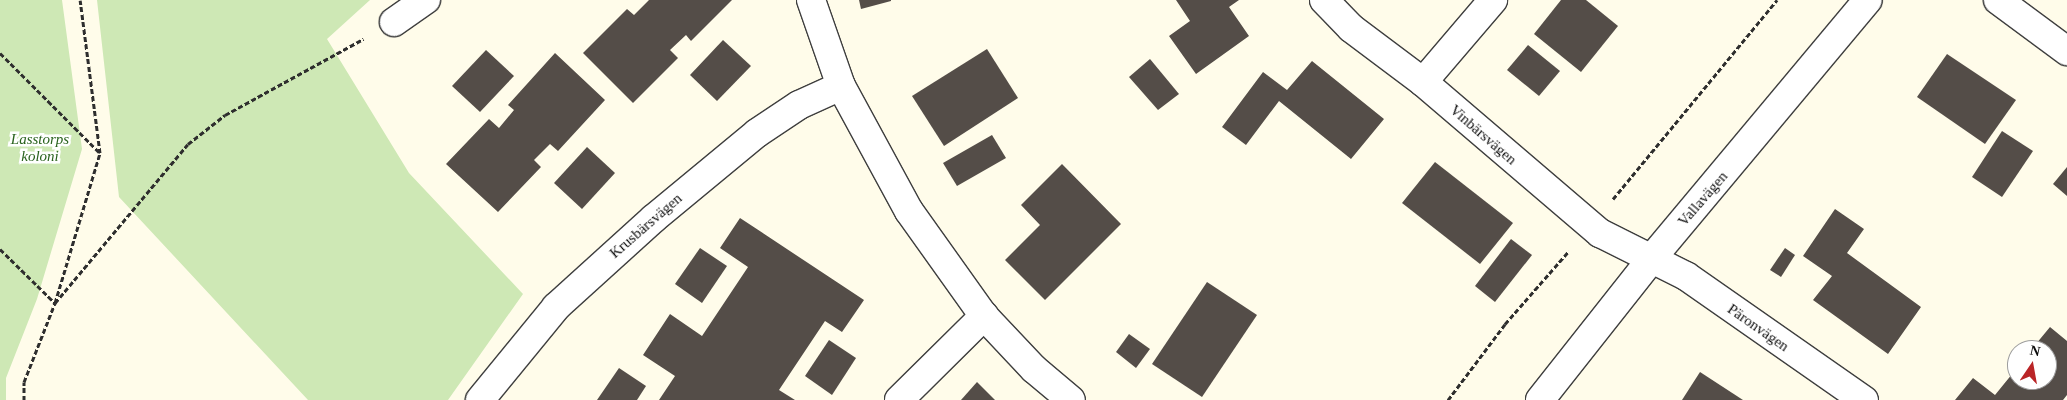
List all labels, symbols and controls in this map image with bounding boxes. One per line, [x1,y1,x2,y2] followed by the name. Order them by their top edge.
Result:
[1446,101,1520,169] street label: Vinbärsvägen
[11,130,69,165] park label: Lasstorps koloni
[1674,168,1732,230] street label: Vallavägen
[606,190,686,262] street label: Krusbärsvägen
[1724,300,1792,356] street label: Päronvägen
[2007,340,2057,390] north arrow
[2029,342,2042,359] text: N

